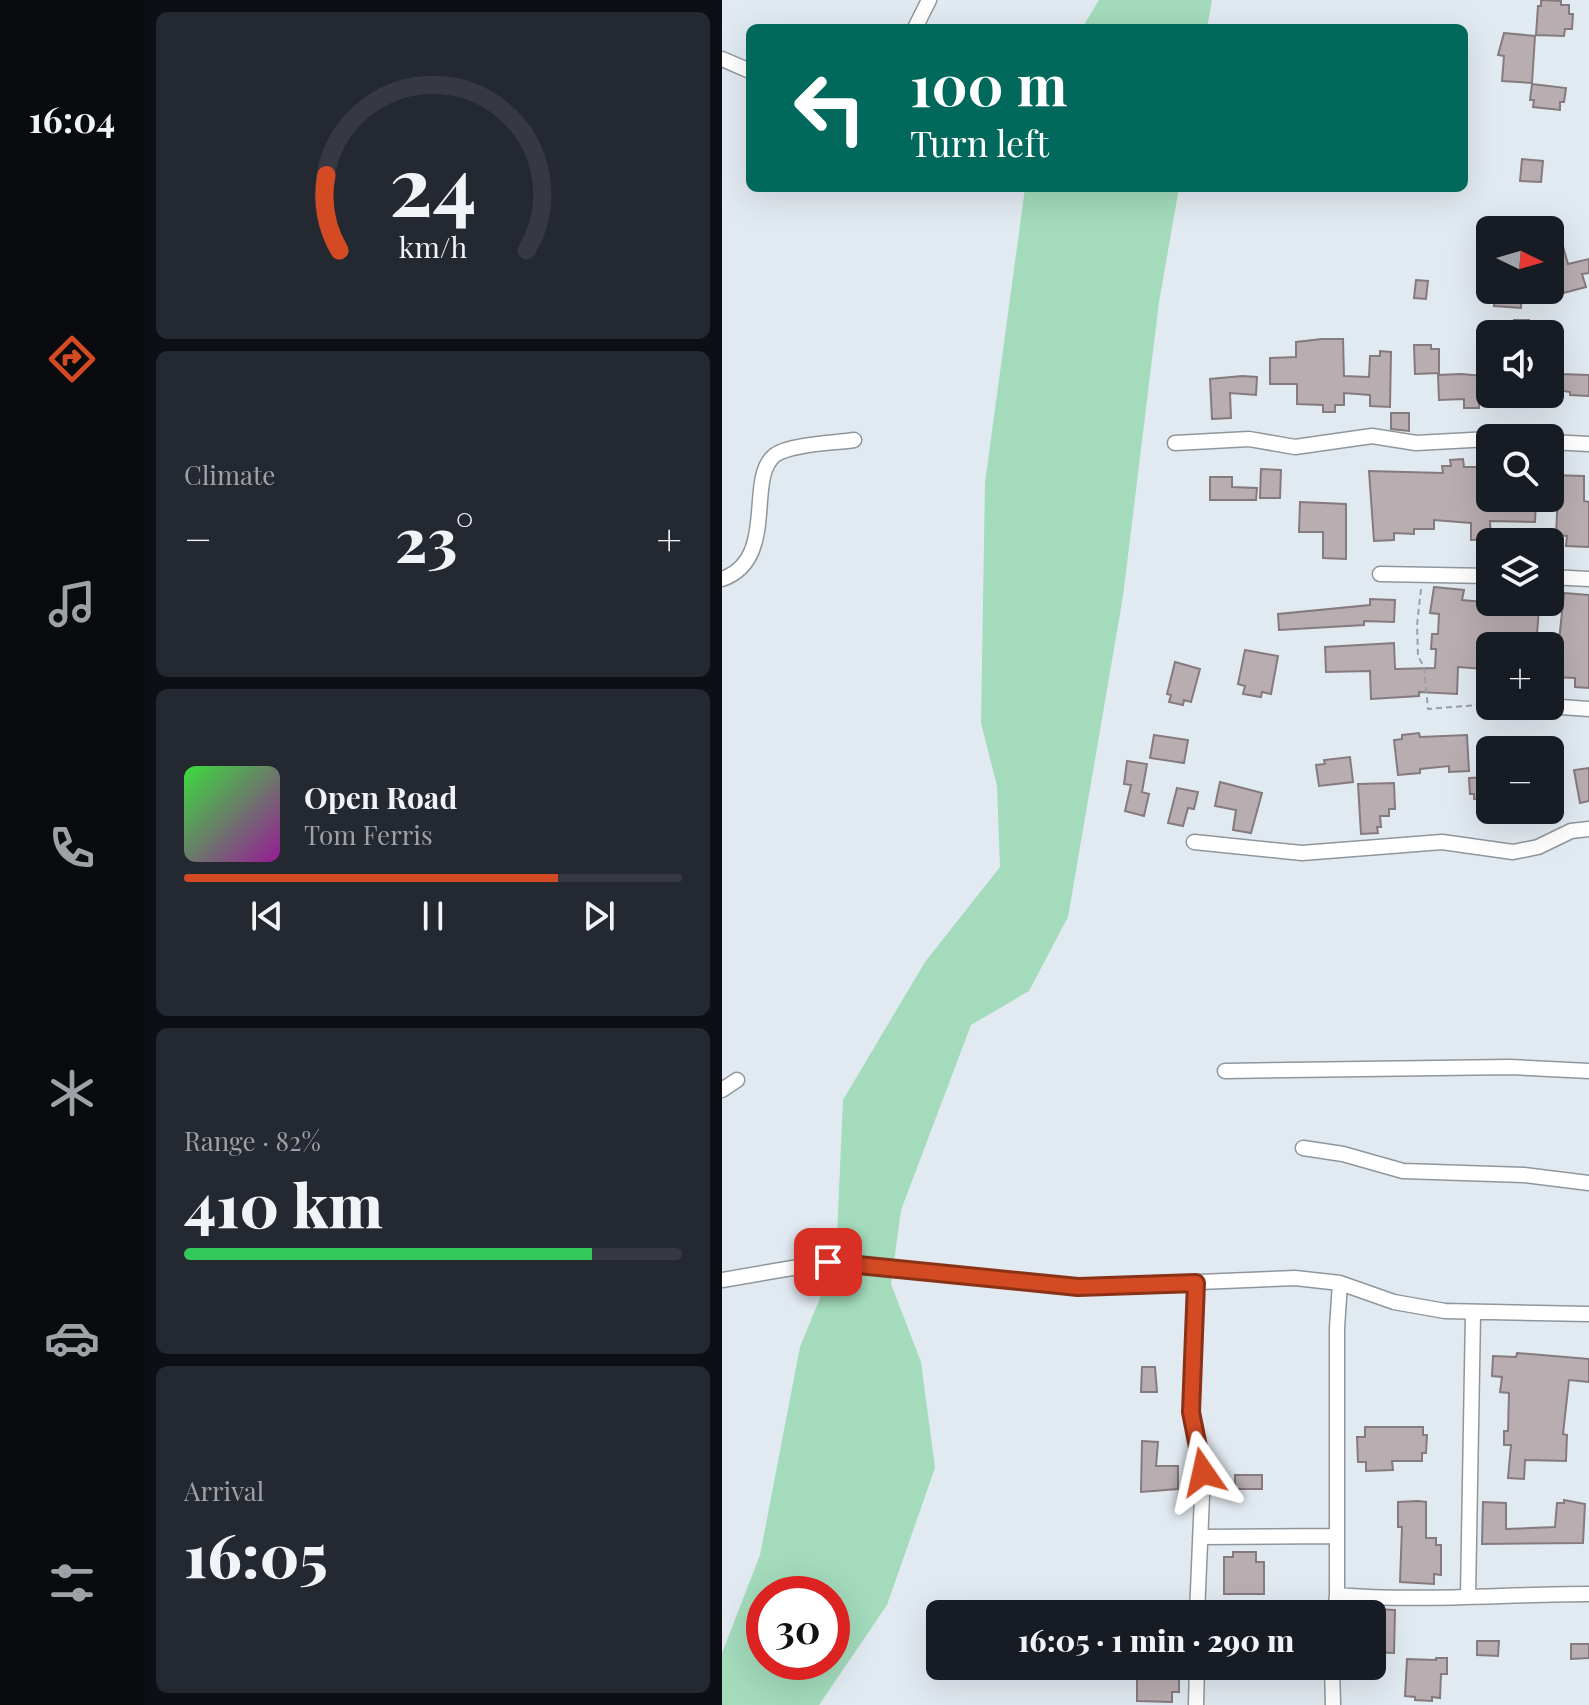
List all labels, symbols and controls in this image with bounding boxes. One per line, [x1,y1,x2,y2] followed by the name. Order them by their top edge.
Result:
[910,46,1067,121] text: 100 m
[778,56,882,160] icon: left
[29,94,115,142] text: 16:04
[910,118,1049,166] text: Turn left
[389,127,477,238] text: 24
[1476,216,1564,304] north arrow
[1476,216,1564,824] map controls
[399,227,467,265] text: km/h
[1476,320,1564,408] button: sound
[44,331,100,387] icon: directions
[1476,424,1564,512] button: search
[184,457,275,492] text: Climate
[395,497,474,577] text: 23°
[184,508,212,567] text: −
[656,508,682,567] text: +
[1476,528,1564,616] button: layers
[44,576,100,632] icon: music
[1476,632,1564,720] button: +
[1476,736,1564,824] button: −
[304,777,457,817] text: Open Road
[304,817,433,852] text: Tom Ferris
[44,820,100,876] icon: phone
[245,894,289,938] icon: previous
[411,894,455,938] icon: pause
[577,894,621,938] icon: next
[44,1065,100,1121] icon: climate
[184,1123,321,1158] text: Range · 82%
[184,1163,383,1243] text: 410 km
[794,1228,862,1296] pin
[806,1240,850,1284] icon: arrive
[44,1310,100,1366] icon: car
[1161,1430,1245,1514] position arrow
[184,1473,264,1508] text: Arrival
[184,1513,328,1593] text: 16:05
[44,1555,100,1611] icon: filters
[746,1576,850,1680] speed limit sign: 30
[1018,1620,1294,1660] text: 16:05 · 1 min · 290 m

